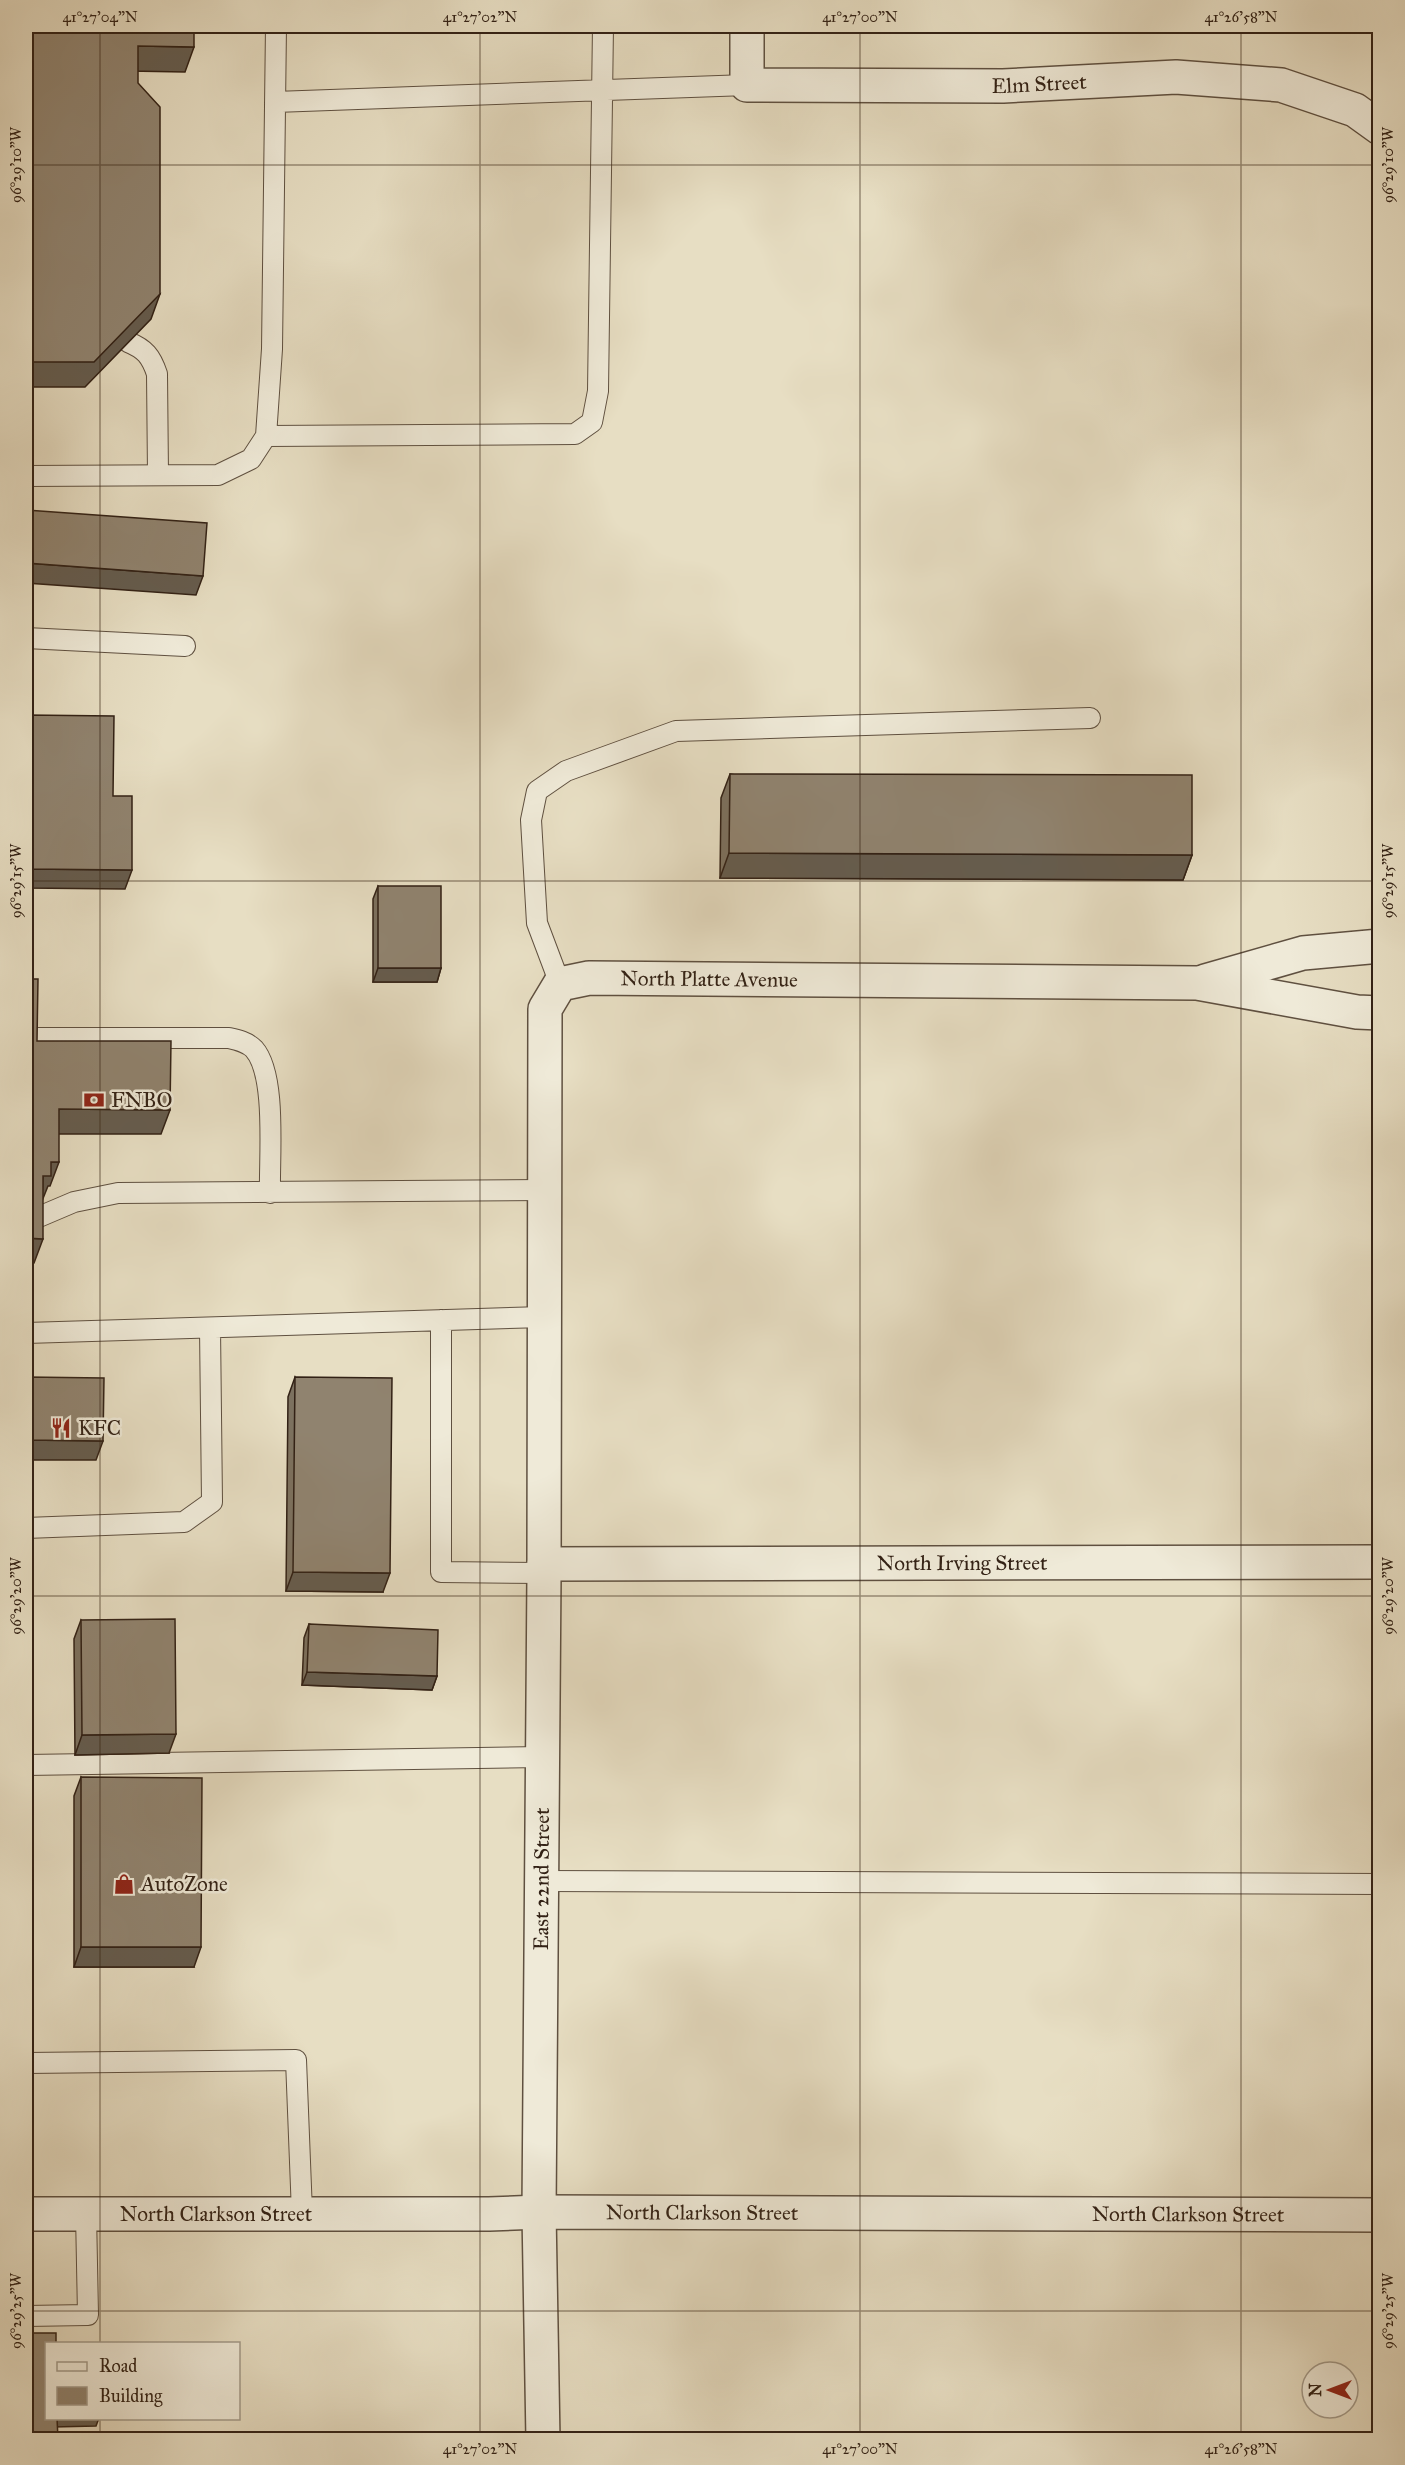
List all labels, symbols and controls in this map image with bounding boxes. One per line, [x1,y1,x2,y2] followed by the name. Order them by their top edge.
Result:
[62,8,138,26] text: 41°27'04"N
[443,8,517,26] text: 41°27'02"N
[822,8,898,26] text: 41°27'00"N
[1204,8,1278,26] text: 41°26'58"N
[991,69,1088,99] street label: Elm Street
[7,126,25,203] text: 96°29'10"W
[1379,126,1397,203] text: 96°29'10"W
[7,843,25,918] text: 96°29'15"W
[1379,843,1397,918] text: 96°29'15"W
[620,965,798,993] street label: North Platte Avenue
[111,1087,172,1113] place label: FNBO
[82,1088,106,1112] bank icon: FNBO
[78,1415,121,1441] place label: KFC
[49,1416,73,1440] restaurant icon: KFC
[877,1550,1048,1576] street label: North Irving Street
[7,1556,25,1635] text: 96°29'20"W
[1379,1556,1397,1635] text: 96°29'20"W
[528,1807,555,1951] street label: East 22nd Street
[140,1871,228,1897] place label: AutoZone
[112,1872,136,1896] shop icon: AutoZone
[606,2199,799,2226] street label: North Clarkson Street
[120,2201,313,2227] street label: North Clarkson Street
[1092,2201,1285,2228] street label: North Clarkson Street
[7,2272,25,2349] text: 96°29'25"W
[1379,2272,1397,2349] text: 96°29'25"W
[45,2342,240,2420] legend
[99,2355,137,2377] text: Road
[1300,2360,1360,2420] north arrow
[1306,2383,1325,2397] text: N
[99,2385,163,2408] text: Building
[443,2440,517,2458] text: 41°27'02"N
[822,2440,898,2458] text: 41°27'00"N
[1204,2440,1278,2458] text: 41°26'58"N

